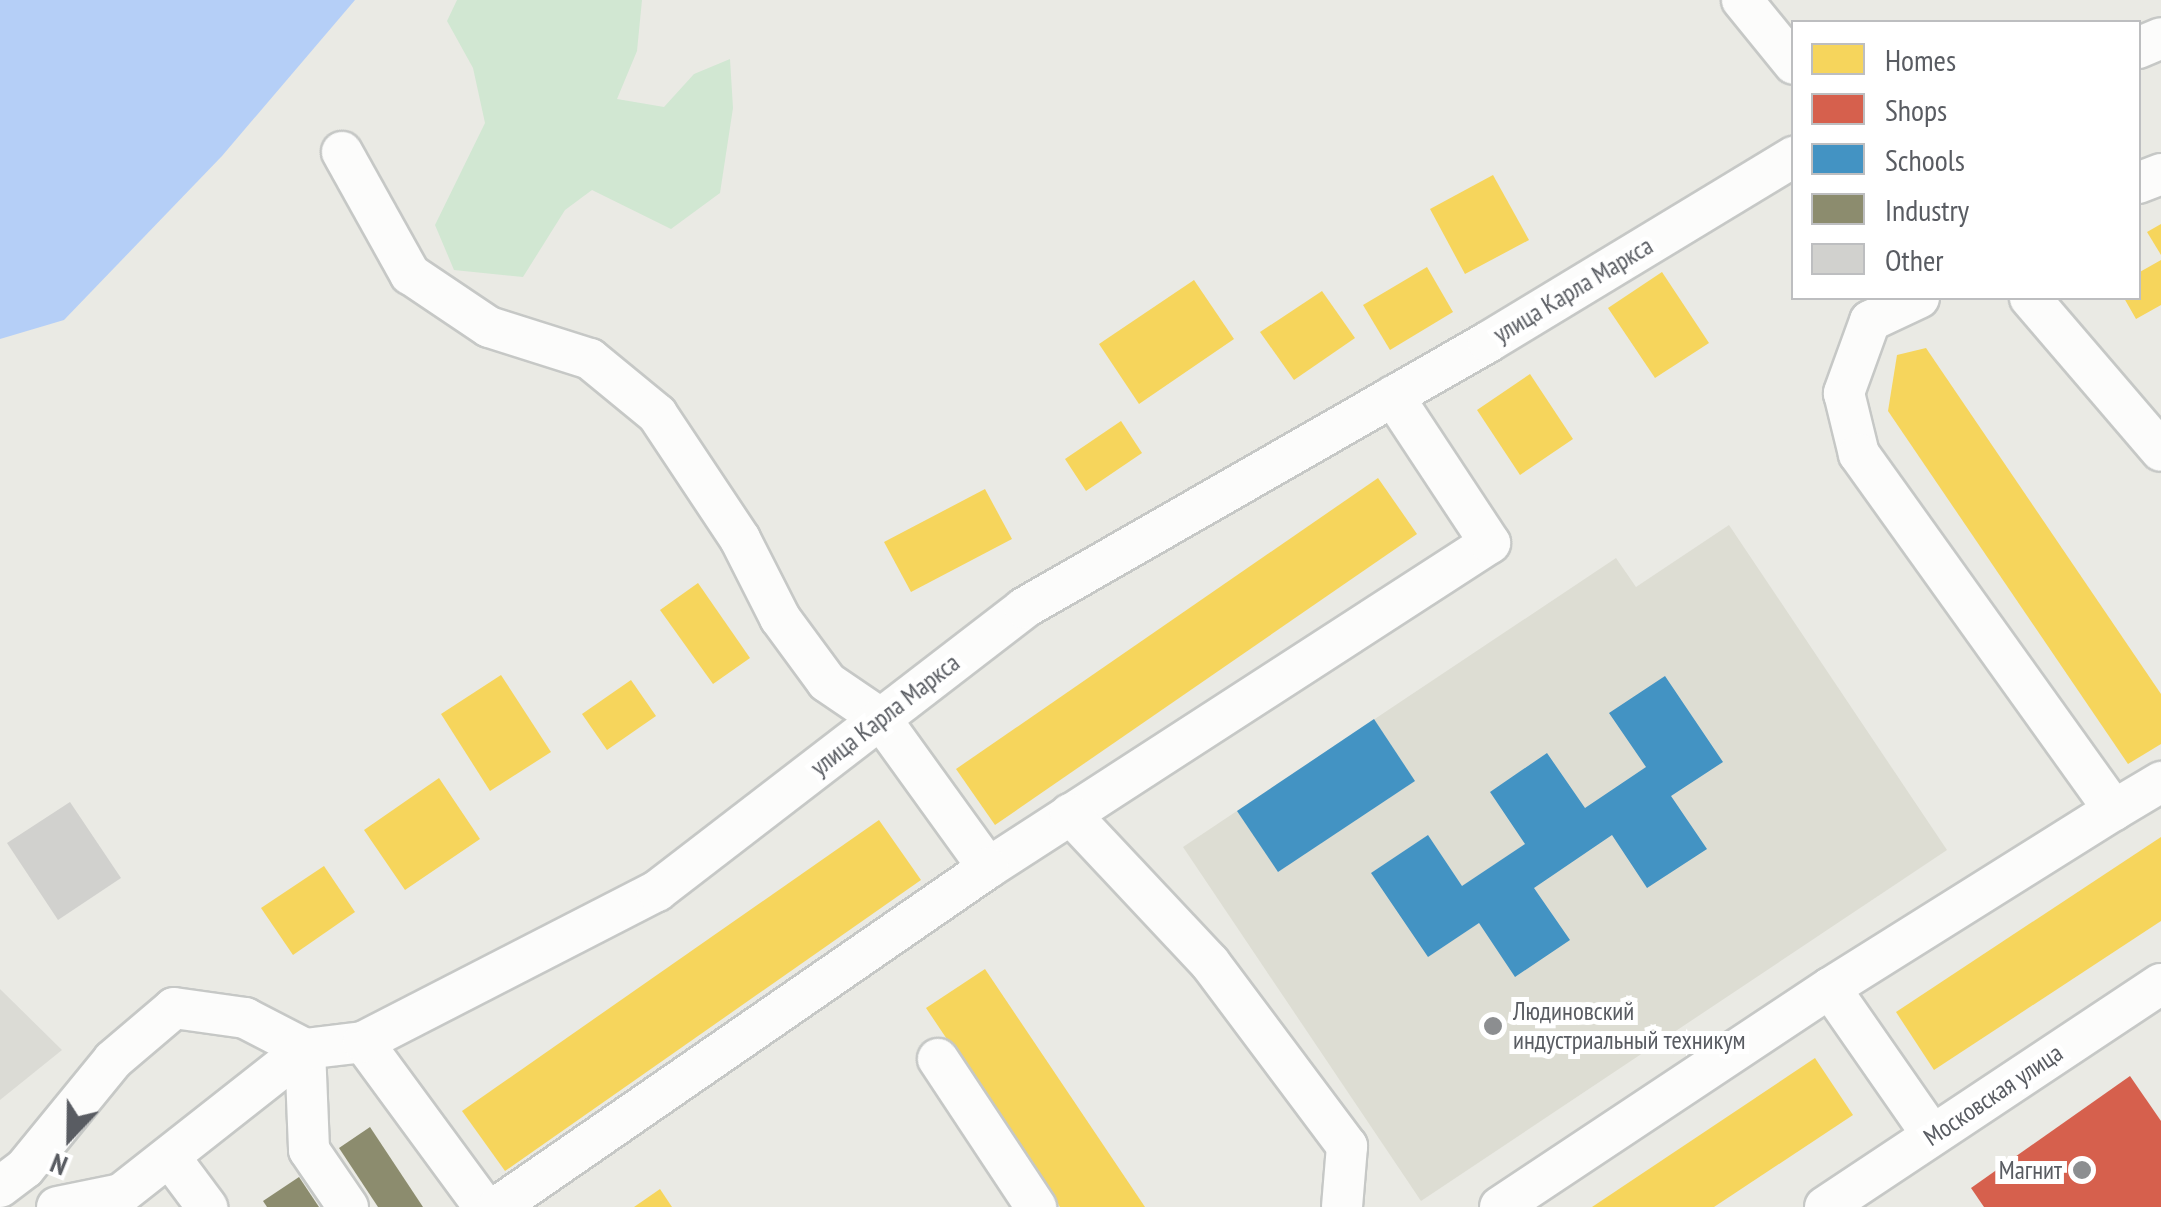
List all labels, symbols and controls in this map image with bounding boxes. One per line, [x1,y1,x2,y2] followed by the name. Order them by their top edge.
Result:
[1791,20,2141,300] legend
[1885,40,1956,79] text: Homes
[1885,90,1947,129] text: Shops
[1885,140,1965,179] text: Schools
[1885,190,1969,229] text: Industry
[1488,231,1658,349] street label: улица Карла Маркса
[1885,240,1944,279] text: Other
[805,648,965,782] street label: улица Карла Маркса
[1513,997,1746,1056] place label: Людиновский индустриальный техникум
[1482,1015,1504,1037] marker: Людиновский индустриальный техникум
[1918,1038,2068,1152] street label: Московская улица
[20,1087,120,1187] north arrow
[45,1145,73,1185] text: N
[1999,1155,2062,1185] place label: Магнит
[2071,1159,2093,1181] marker: Магнит

